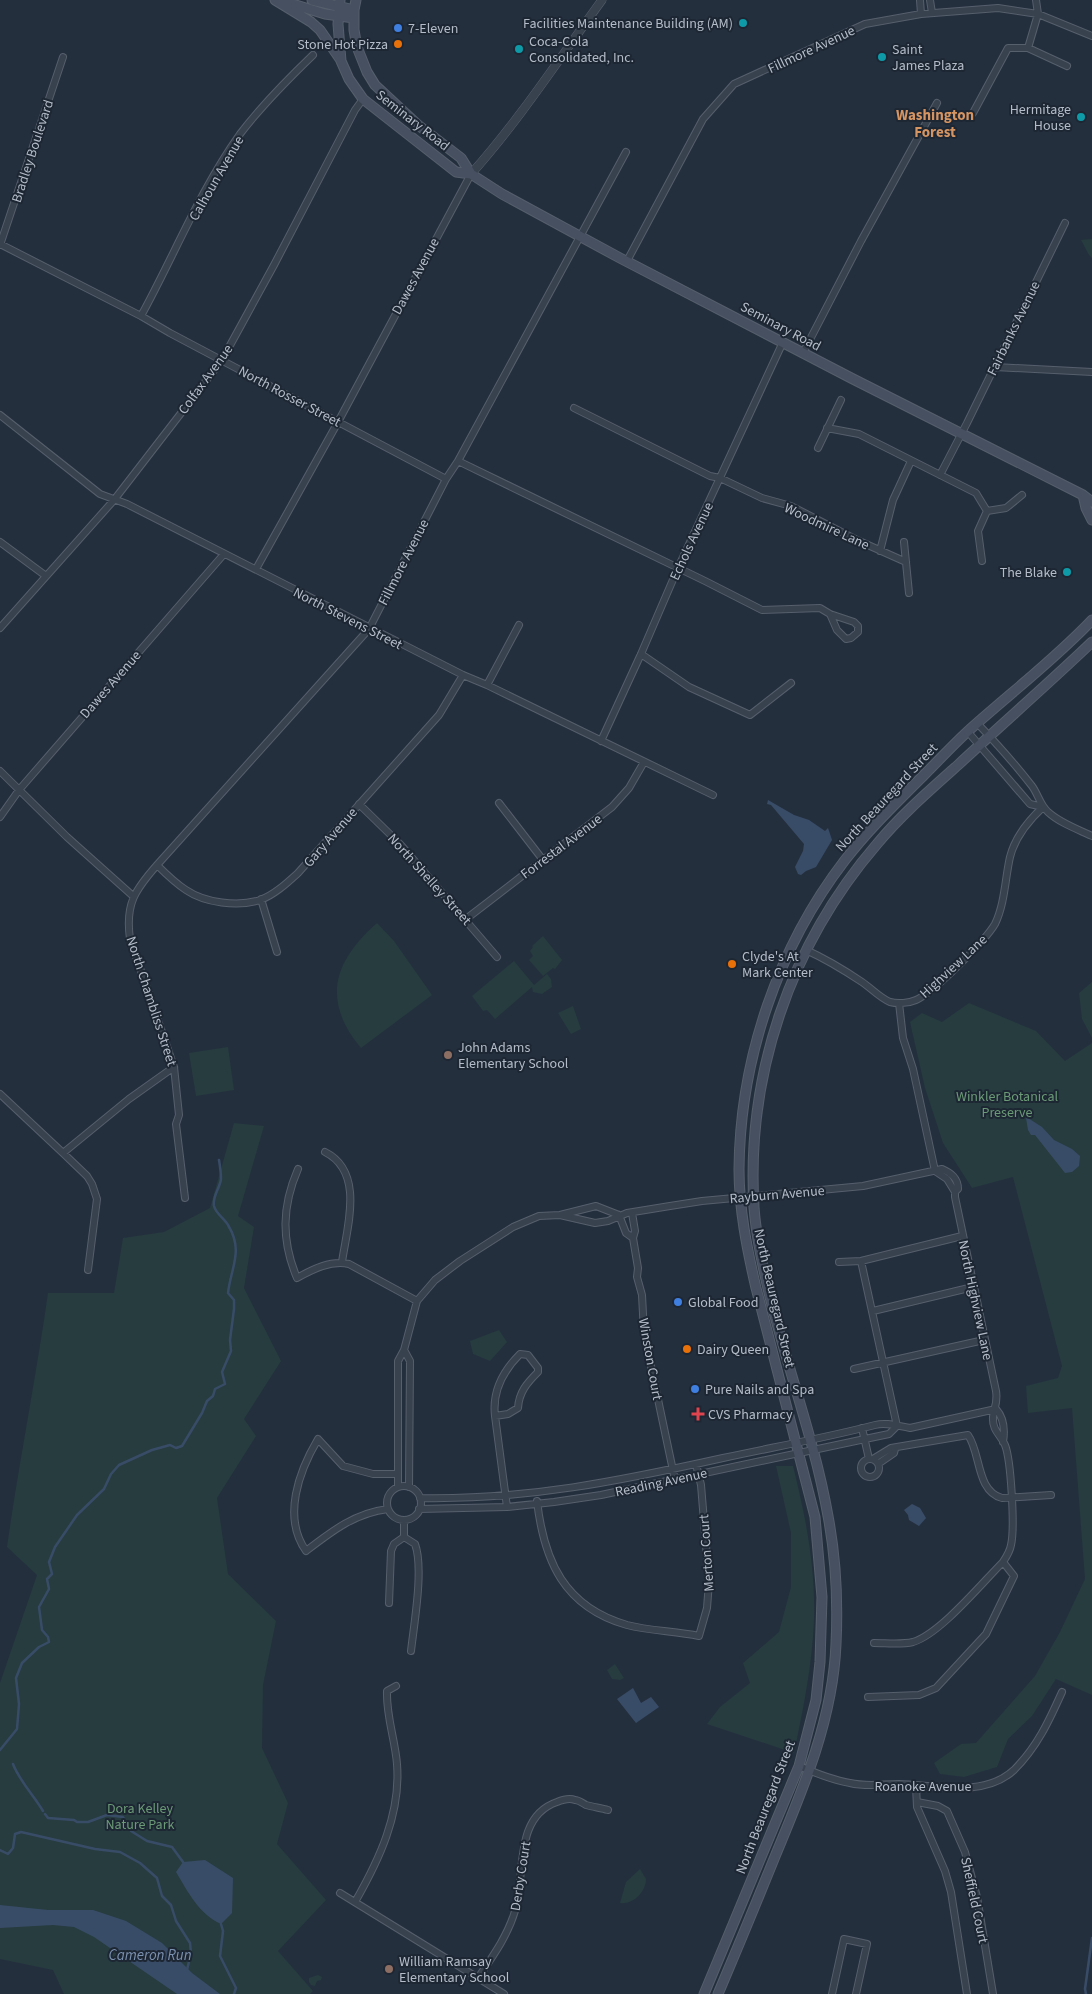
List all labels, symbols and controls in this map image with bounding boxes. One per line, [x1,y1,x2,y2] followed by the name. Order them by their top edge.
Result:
[523,14,733,34] place label: Facilities Maintenance Building (AM)
[737,17,749,29] marker: Facilities Maintenance Building (AM)
[408,19,458,39] place label: 7-Eleven
[764,21,858,79] street label: Fillmore Avenue
[392,22,404,34] marker: 7-Eleven
[529,32,634,68] place label: Coca-Cola Consolidated, Inc.
[297,35,388,55] place label: Stone Hot Pizza
[392,38,404,50] marker: Stone Hot Pizza
[892,40,964,76] place label: Saint James Plaza
[513,43,525,55] marker: Coca-Cola Consolidated, Inc.
[876,51,888,63] marker: Saint James Plaza
[371,86,454,156] street label: Seminary Road
[7,97,59,205] street label: Bradley Boulevard
[1010,100,1071,136] place label: Hermitage House
[896,105,974,143] district label: Washington Forest
[1075,111,1087,123] marker: Hermitage House
[184,132,249,225] street label: Calhoun Avenue
[387,234,445,318] street label: Dawes Avenue
[982,278,1045,379] street label: Fairbanks Avenue
[737,297,824,357] street label: Seminary Road
[174,340,238,419] street label: Colfax Avenue
[235,361,345,432] street label: North Rosser Street
[781,498,873,555] street label: Woodmire Lane
[665,499,719,584] street label: Echols Avenue
[374,516,434,609] street label: Fillmore Avenue
[1000,563,1057,583] place label: The Blake
[1061,566,1073,578] marker: The Blake
[289,583,406,655] street label: North Stevens Street
[76,646,146,723] street label: Dawes Avenue
[831,739,943,856] street label: North Beauregard Street
[299,803,362,872] street label: Gary Avenue
[517,809,607,884] street label: Forrestal Avenue
[383,829,476,930] street label: North Shelley Street
[916,930,992,1003] street label: Highview Lane
[121,934,182,1069] street label: North Chambliss Street
[742,947,813,983] place label: Clyde's At Mark Center
[726,958,738,970] marker: Clyde's At Mark Center
[458,1038,569,1074] place label: John Adams Elementary School
[442,1049,454,1061] marker: John Adams Elementary School
[956,1087,1059,1123] park label: Winkler Botanical Preserve
[729,1181,825,1209] street label: Rayburn Avenue
[748,1227,800,1370] street label: North Beauregard Street
[953,1238,998,1362] street label: North Highview Lane
[688,1293,758,1313] place label: Global Food
[672,1296,684,1308] marker: Global Food
[633,1317,667,1402] street label: Winston Court
[697,1340,769,1360] place label: Dairy Queen
[681,1343,693,1355] marker: Dairy Queen
[705,1380,814,1400] place label: Pure Nails and Spa
[689,1383,701,1395] marker: Pure Nails and Spa
[708,1405,793,1425] place label: CVS Pharmacy
[692,1408,704,1420] marker: CVS Pharmacy
[613,1463,709,1502] street label: Reading Avenue
[694,1513,720,1592] street label: Merton Court
[731,1737,801,1877] street label: North Beauregard Street
[874,1777,972,1797] street label: Roanoke Avenue
[106,1799,175,1835] park label: Dora Kelley Nature Park
[506,1840,536,1912] street label: Derby Court
[955,1855,993,1945] street label: Sheffield Court
[108,1945,192,1966] water label: Cameron Run
[399,1952,510,1988] place label: William Ramsay Elementary School
[383,1963,395,1975] marker: William Ramsay Elementary School

